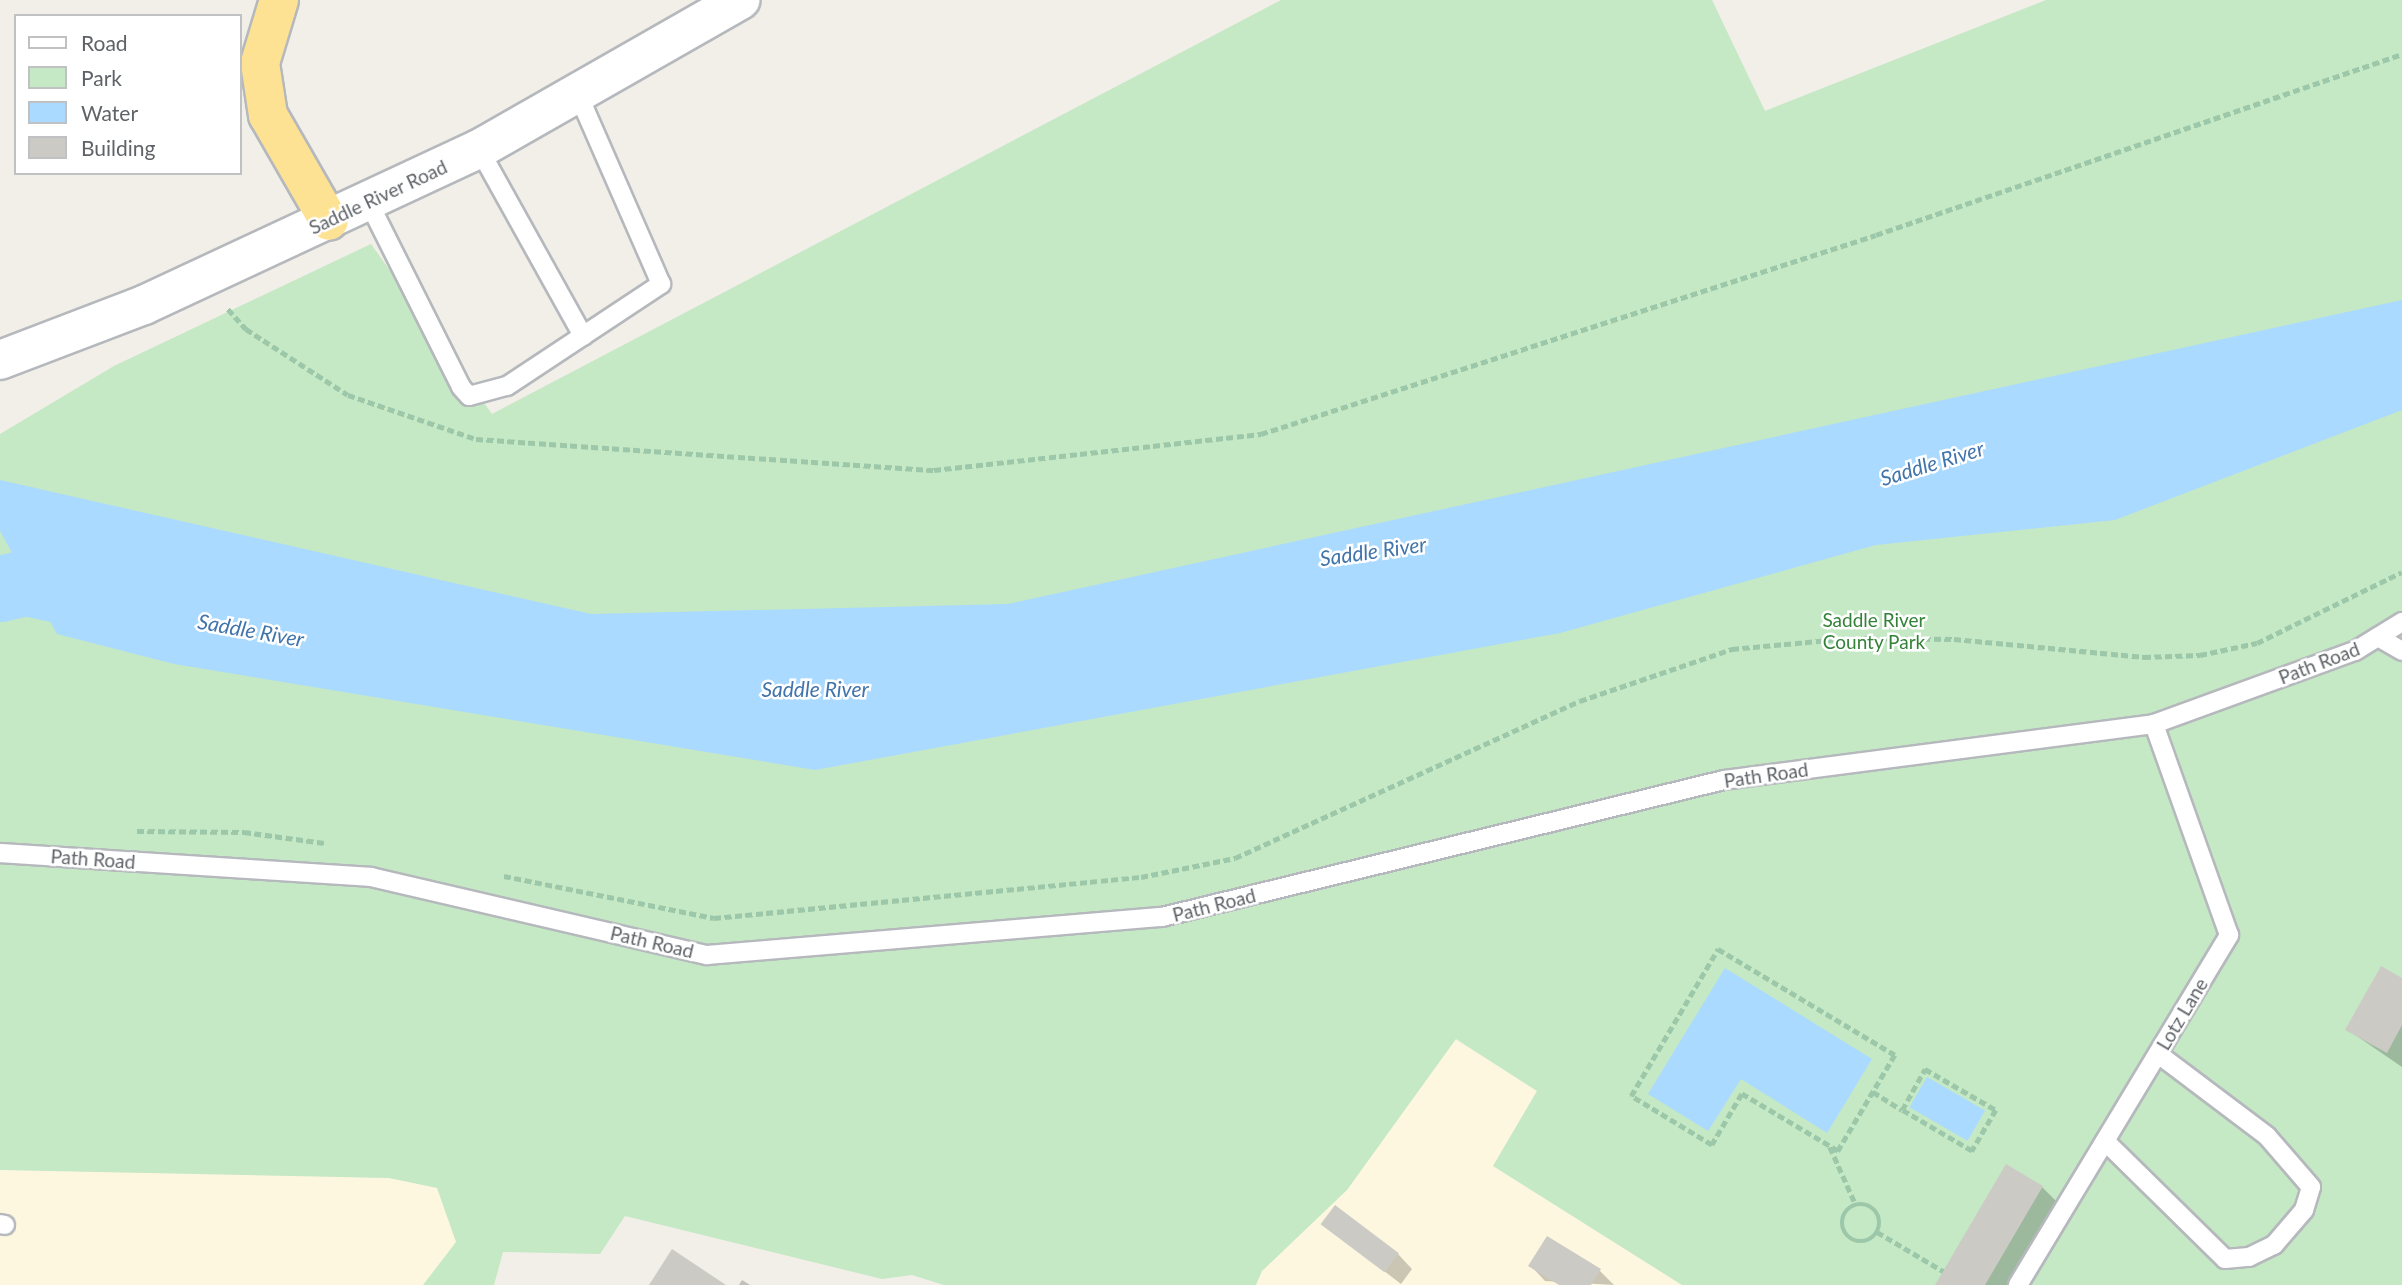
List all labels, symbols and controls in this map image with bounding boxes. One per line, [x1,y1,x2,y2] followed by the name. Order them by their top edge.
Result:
[14,14,242,175] legend
[81,30,128,55] text: Road
[81,65,122,90] text: Park
[81,100,138,125] text: Water
[81,135,156,160] text: Building
[305,155,451,239] street label: Saddle River Road
[1877,435,1987,491] water label: Saddle River
[1318,531,1428,571] water label: Saddle River
[196,608,306,652] water label: Saddle River
[1822,609,1926,653] park label: Saddle River County Park
[2275,637,2363,689] street label: Path Road
[761,676,869,702] water label: Saddle River
[1722,758,1810,792] street label: Path Road
[50,845,136,873] street label: Path Road
[1170,884,1258,926] street label: Path Road
[608,921,696,963] street label: Path Road
[2152,974,2212,1054] street label: Lotz Lane

